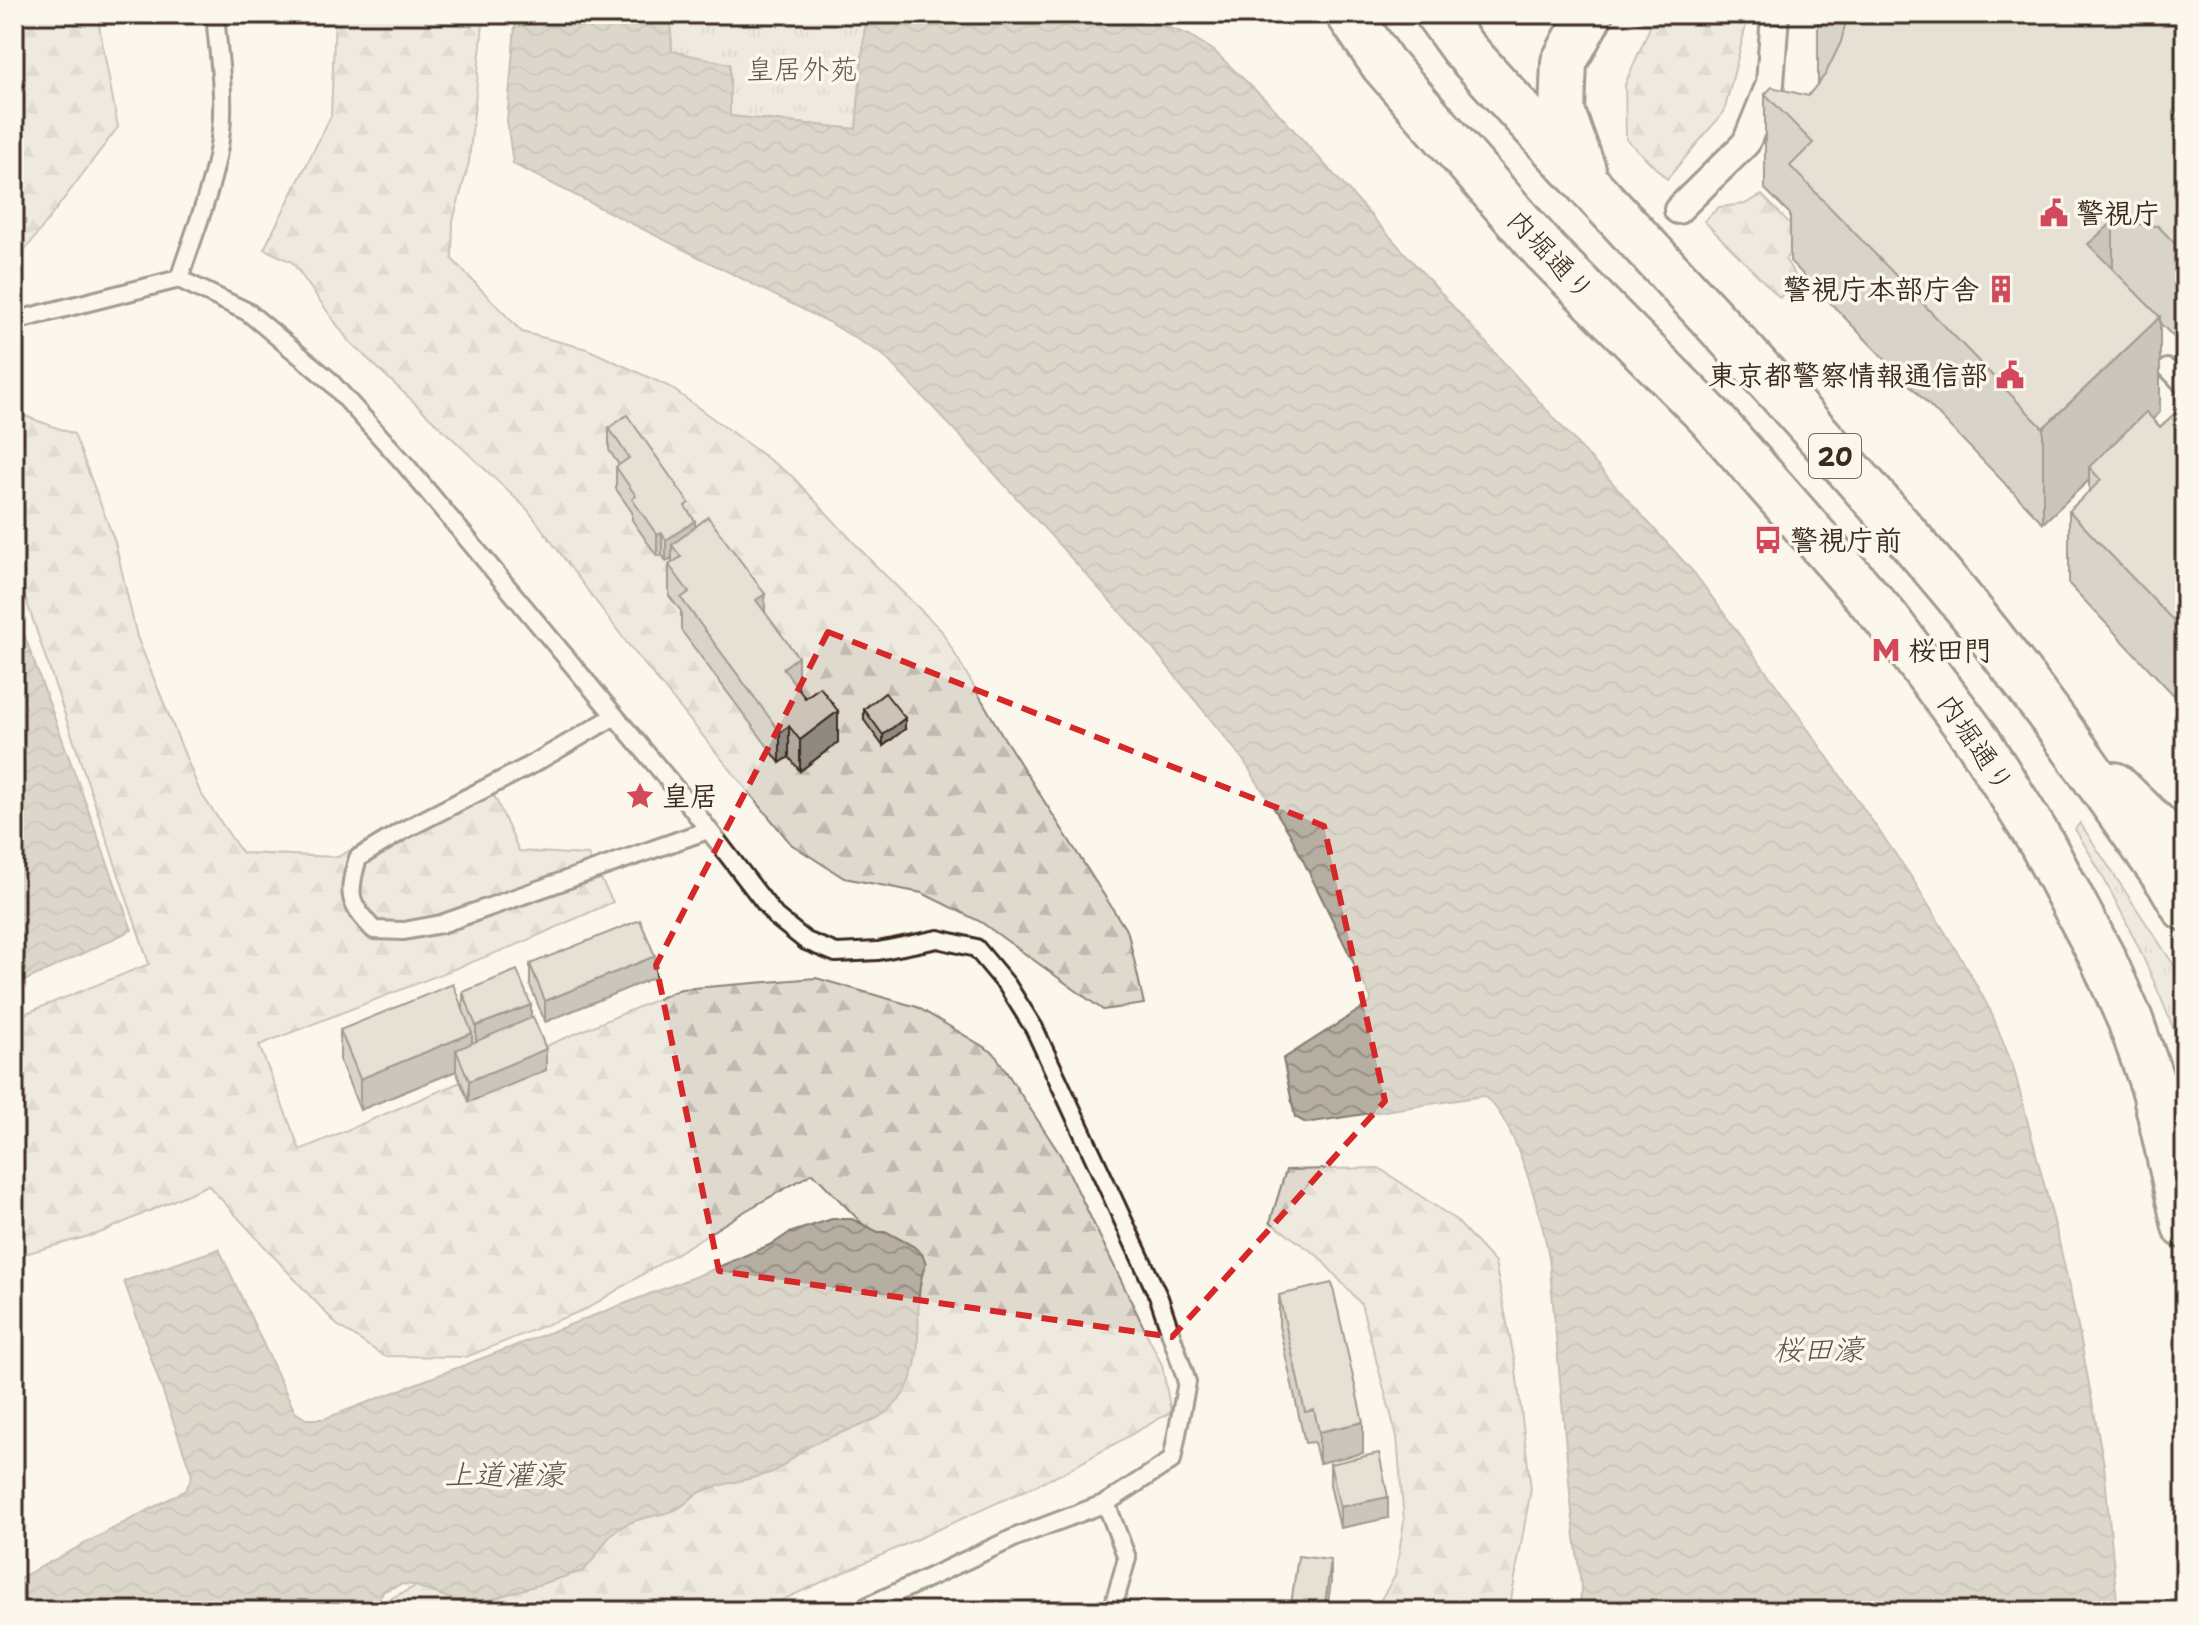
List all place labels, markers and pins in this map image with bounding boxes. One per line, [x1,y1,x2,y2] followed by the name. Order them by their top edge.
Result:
[2076,194,2160,232] place label: 警視庁
[2039,198,2069,228] public building icon: 警視庁
[1783,270,1979,308] place label: 警視庁本部庁舎
[1986,274,2016,304] building icon: 警視庁本部庁舎
[1708,356,1988,394] place label: 東京都警察情報通信部
[1995,360,2025,390] public building icon: 東京都警察情報通信部
[1790,521,1902,559] place label: 警視庁前
[1753,525,1783,555] bus stop icon: 警視庁前
[1908,631,1992,669] place label: 桜田門
[1871,635,1901,665] metro station icon: 桜田門
[662,777,718,815] place label: 皇居
[625,781,655,811] place icon: 皇居

